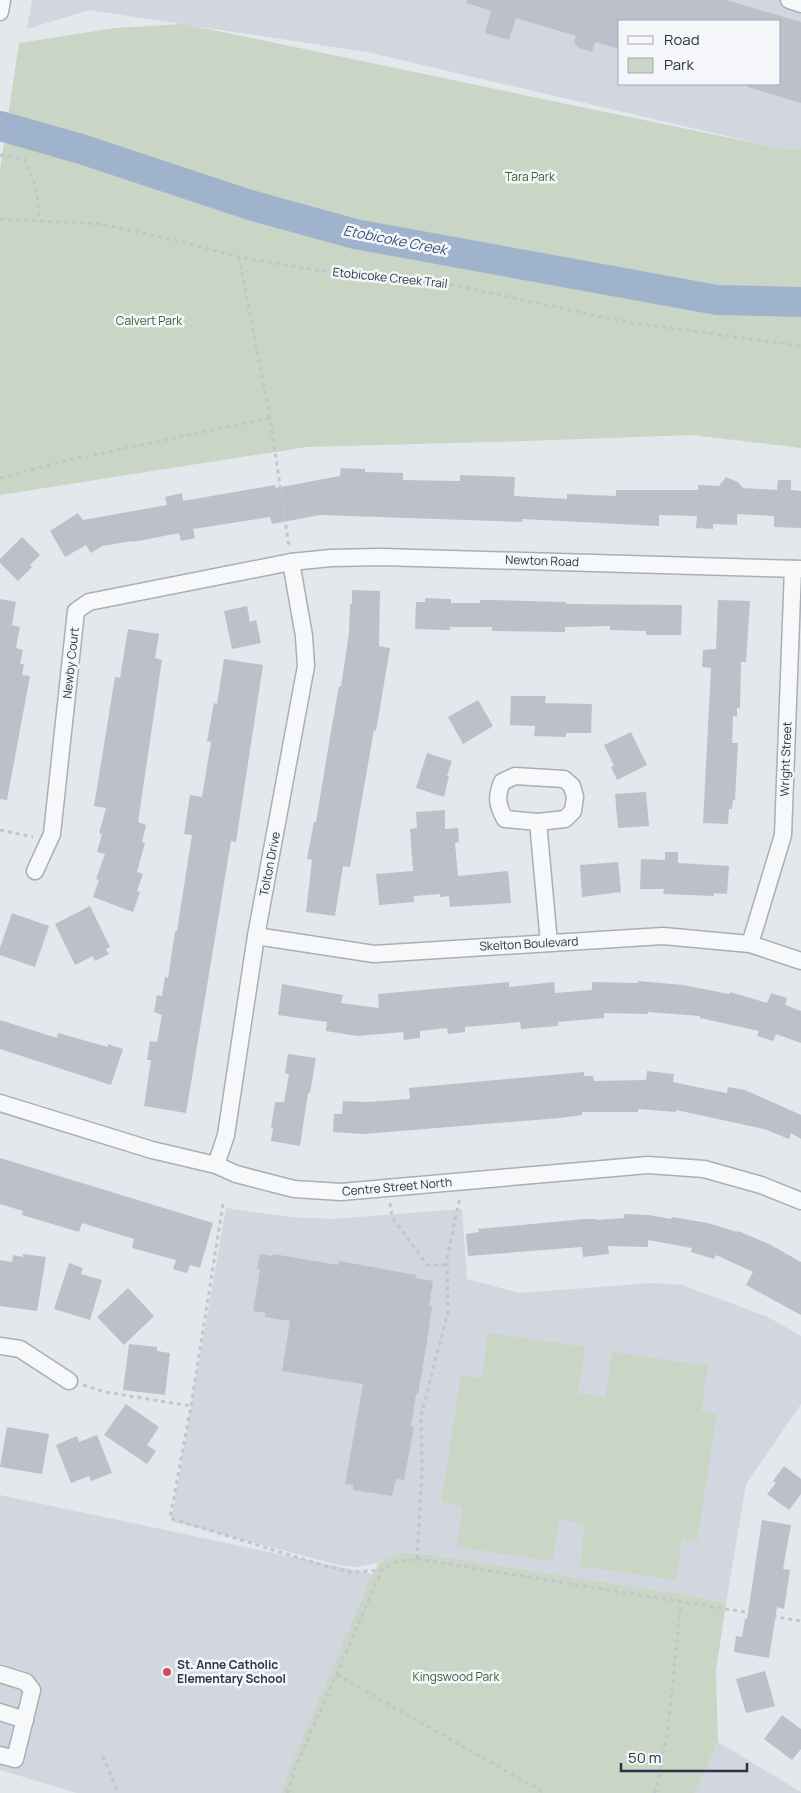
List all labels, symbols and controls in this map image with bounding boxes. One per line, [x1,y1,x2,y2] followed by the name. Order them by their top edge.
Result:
[618,20,781,85] legend
[664,29,700,50] text: Road
[664,54,694,75] text: Park
[505,168,556,185] park label: Tara Park
[342,220,450,259] water label: Etobicoke Creek
[332,263,448,292] street label: Etobicoke Creek Trail
[116,312,183,329] park label: Calvert Park
[505,551,579,570] street label: Newton Road
[58,626,83,699] street label: Newby Court
[776,721,795,797] street label: Wright Street
[255,830,284,898] street label: Tolton Drive
[479,932,579,955] street label: Skelton Boulevard
[341,1173,453,1200] street label: Centre Street North
[177,1656,286,1687] place label: St. Anne Catholic Elementary School
[161,1666,173,1678] marker: St. Anne Catholic Elementary School
[413,1668,500,1685] park label: Kingswood Park
[621,1740,747,1772] scale bar
[628,1747,662,1768] text: 50 m

